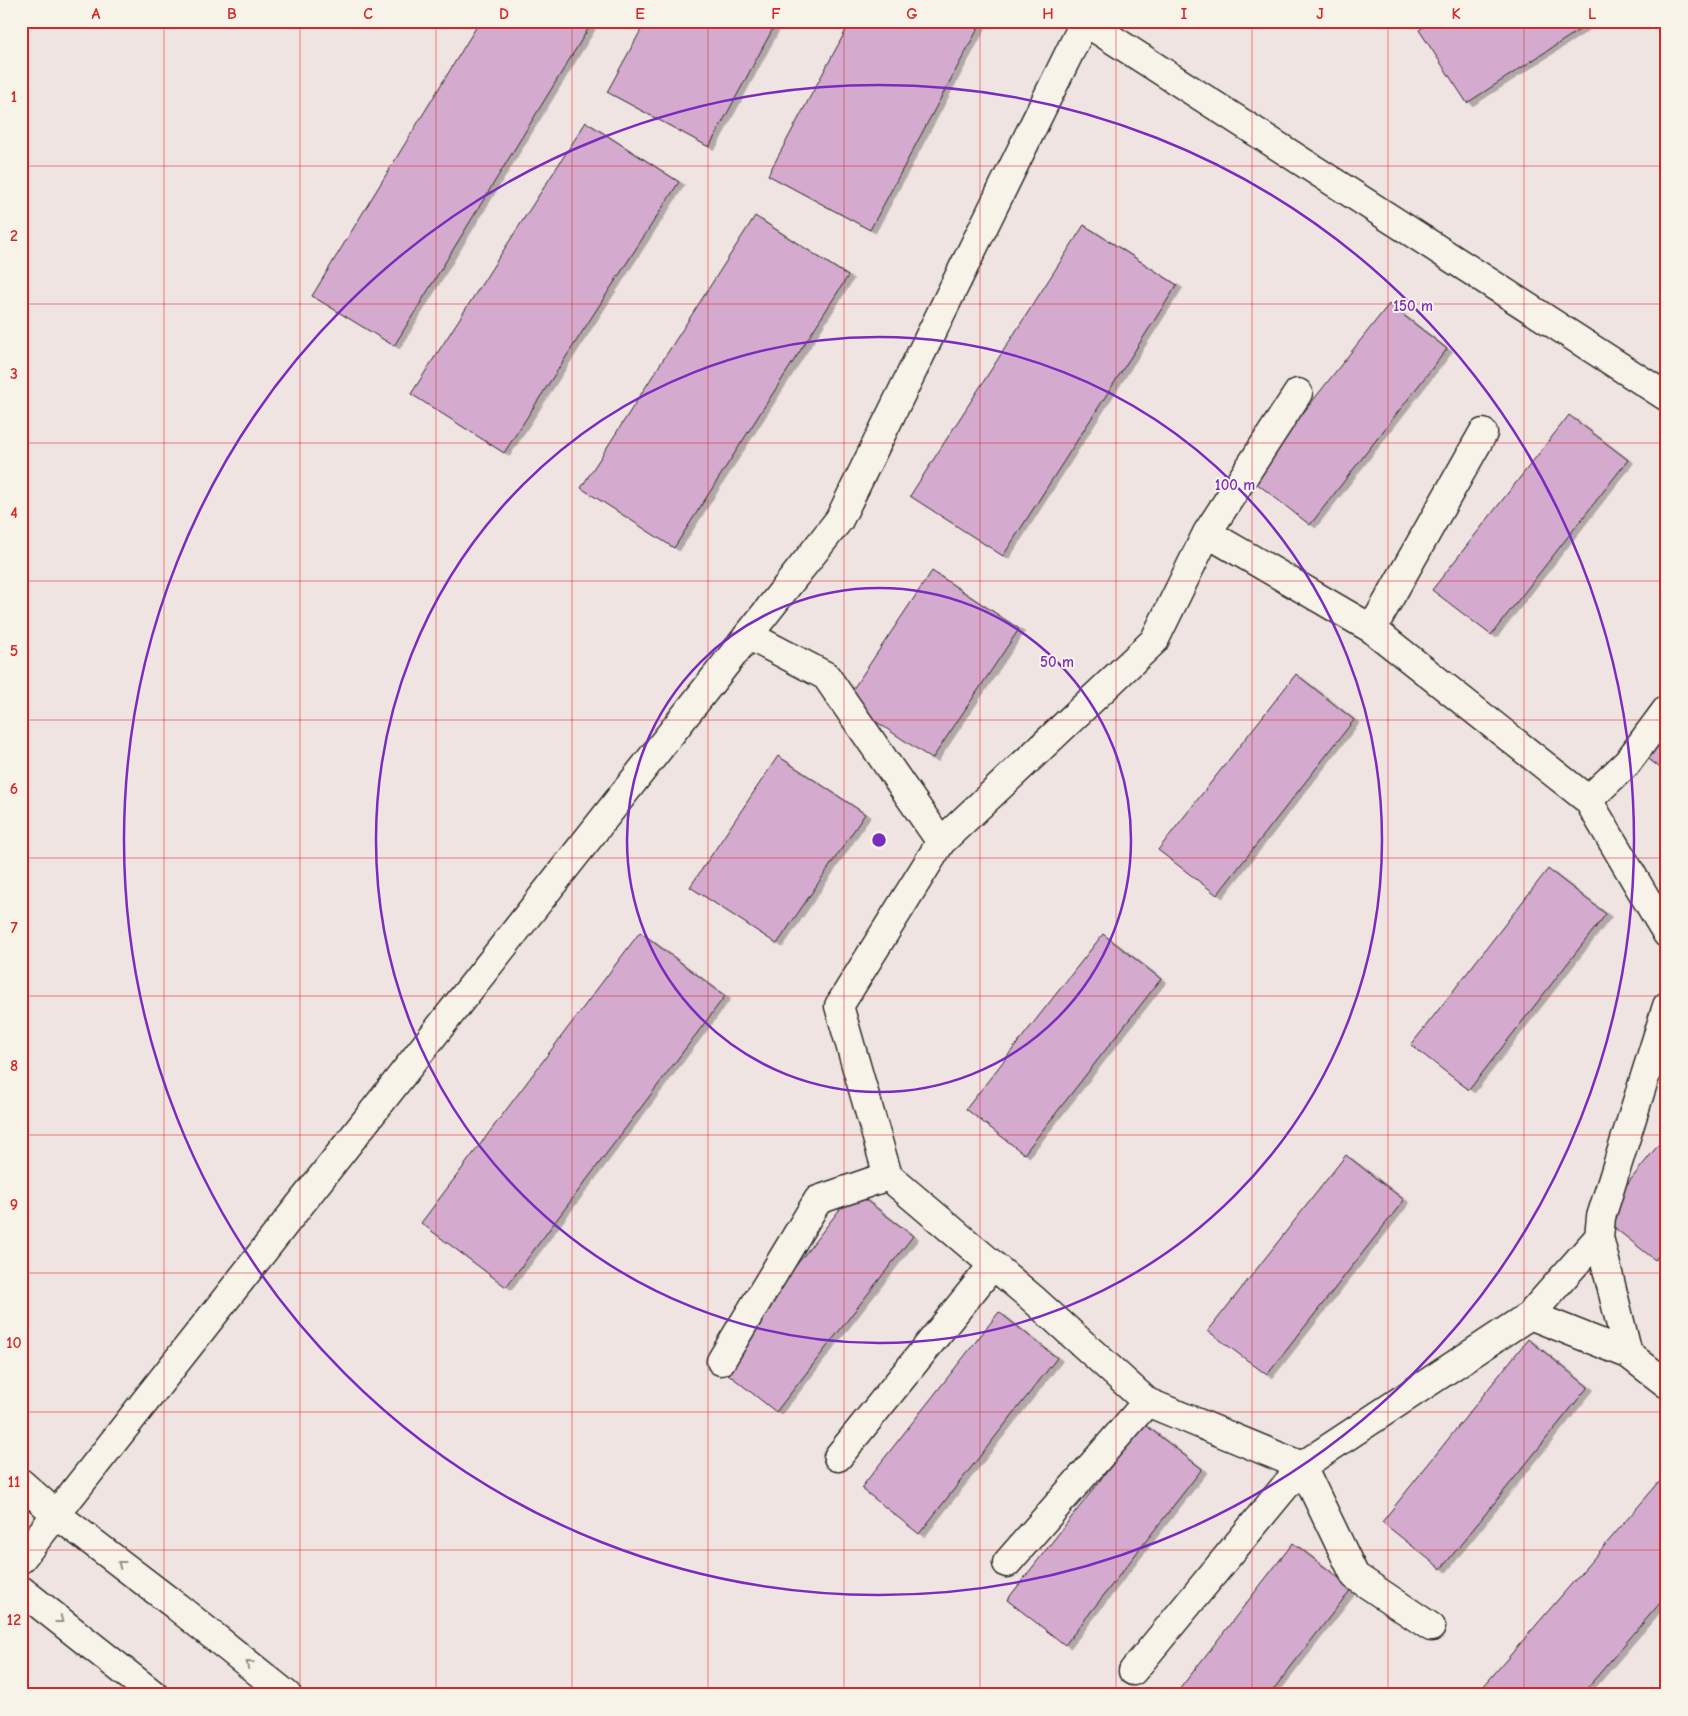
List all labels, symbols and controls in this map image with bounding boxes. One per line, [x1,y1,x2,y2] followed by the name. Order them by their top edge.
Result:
[92,5,101,23] text: A
[227,5,237,23] text: B
[363,5,373,23] text: C
[499,5,509,23] text: D
[635,5,645,23] text: E
[771,5,781,23] text: F
[906,5,918,23] text: G
[1042,5,1054,23] text: H
[1181,5,1187,23] text: I
[1316,5,1324,23] text: J
[1451,5,1461,23] text: K
[1588,5,1596,23] text: L
[11,88,17,106] text: 1
[10,227,18,245] text: 2
[1393,297,1433,315] text: 150 m
[10,365,18,383] text: 3
[1215,476,1255,494] text: 100 m
[10,504,18,522] text: 4
[10,642,18,660] text: 5
[1040,653,1074,671] text: 50 m
[10,780,18,798] text: 6
[870,831,888,849] centre of rings
[10,919,18,937] text: 7
[10,1057,18,1075] text: 8
[10,1196,18,1214] text: 9
[6,1334,22,1352] text: 10
[8,1473,20,1491] text: 11
[118,1561,127,1569] one-way arrow
[7,1611,21,1629] text: 12
[54,1615,63,1624] one-way arrow
[246,1662,255,1670] one-way arrow

